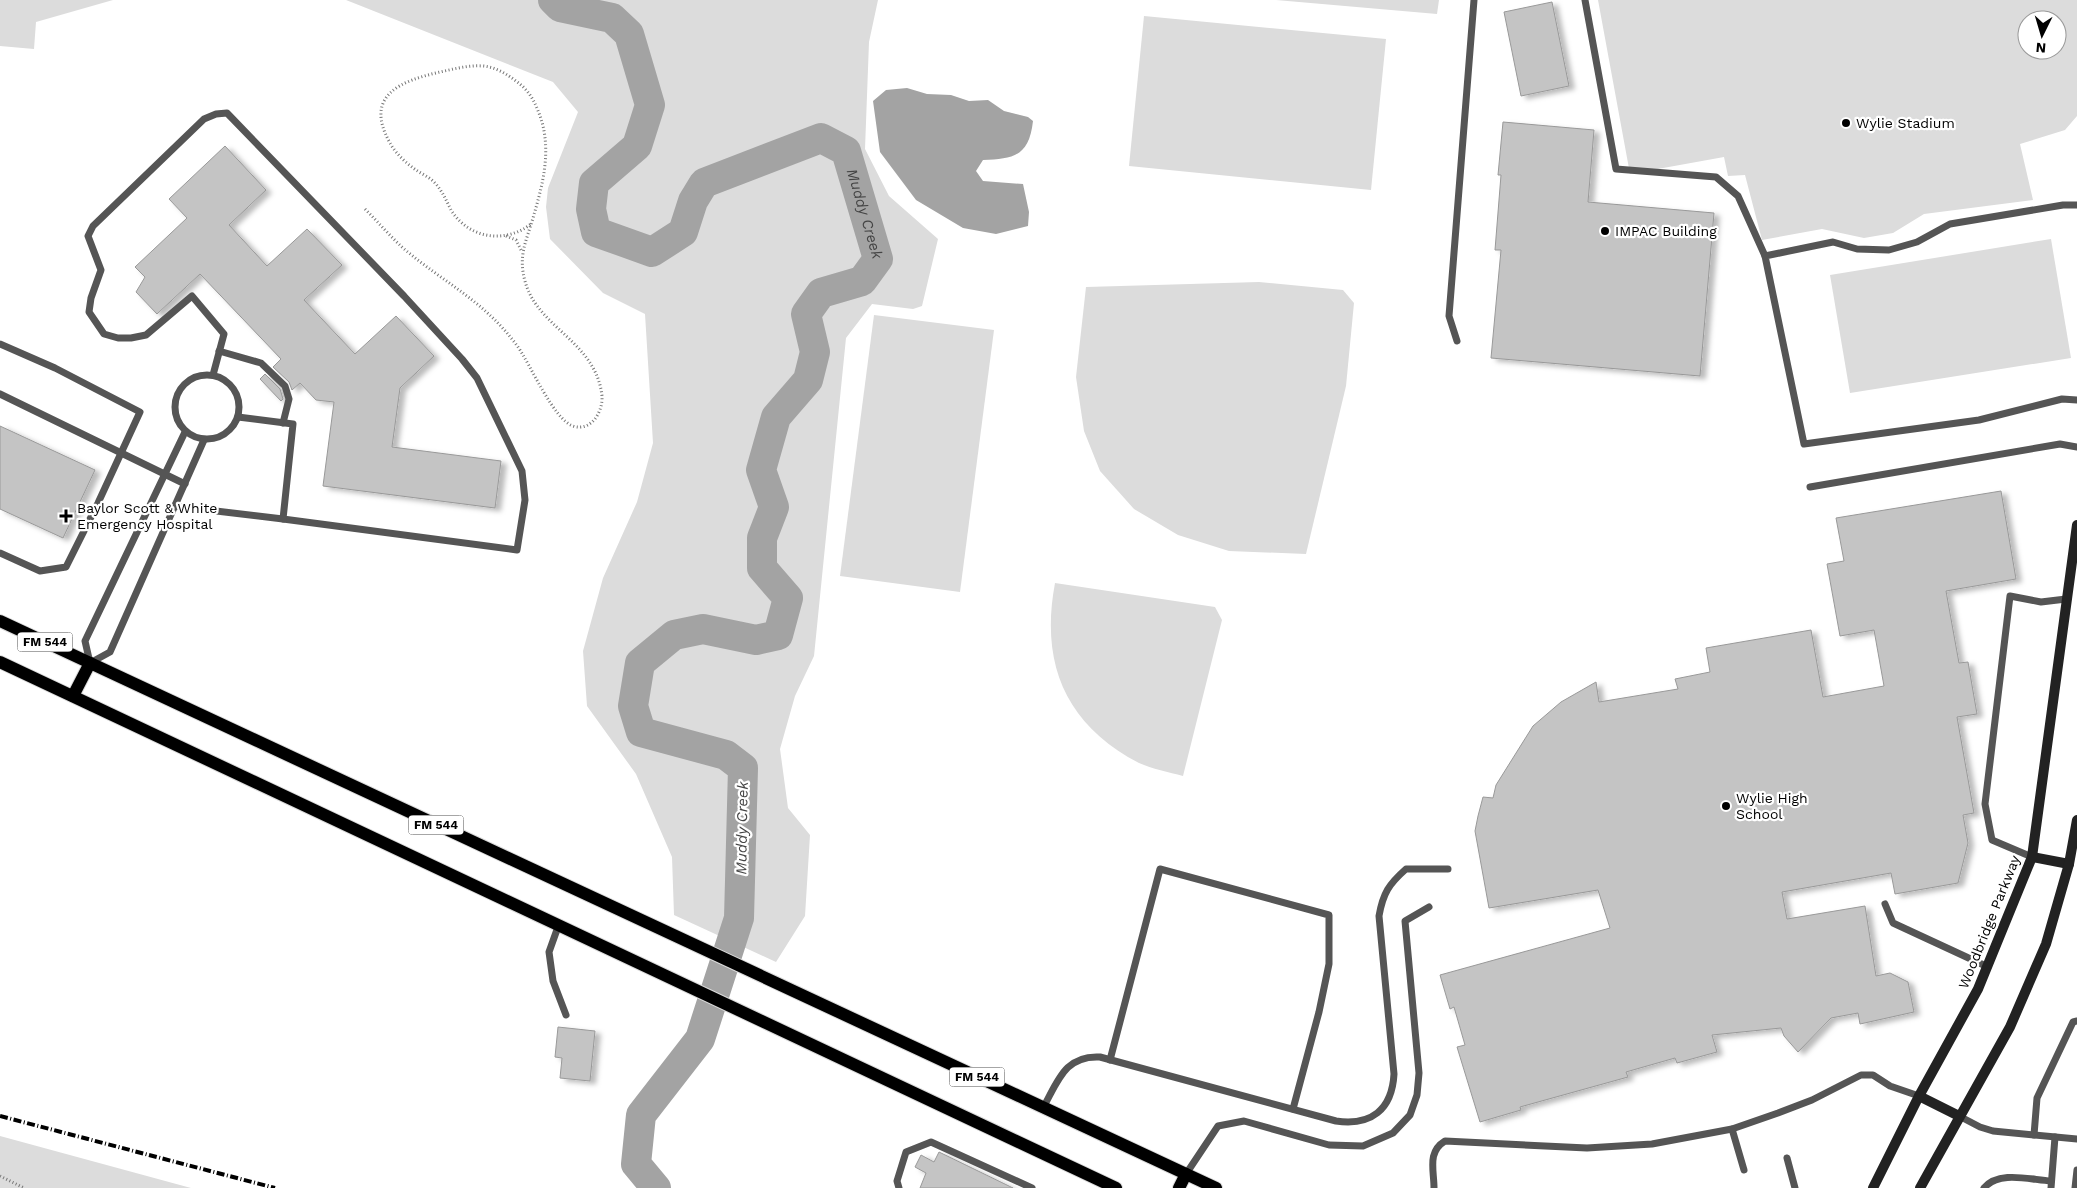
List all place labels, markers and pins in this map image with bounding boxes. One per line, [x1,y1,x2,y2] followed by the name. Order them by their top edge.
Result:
[1856,115,1955,131] place label: Wylie Stadium
[1840,117,1852,129] marker: Wylie Stadium
[1615,223,1717,239] place label: IMPAC Building
[1599,225,1611,237] marker: IMPAC Building
[77,500,217,532] place label: Baylor Scott & White Emergency Hospital
[59,509,73,523] marker: Baylor Scott & White Emergency Hospital
[1736,790,1808,822] place label: Wylie High School
[1720,800,1732,812] marker: Wylie High School

